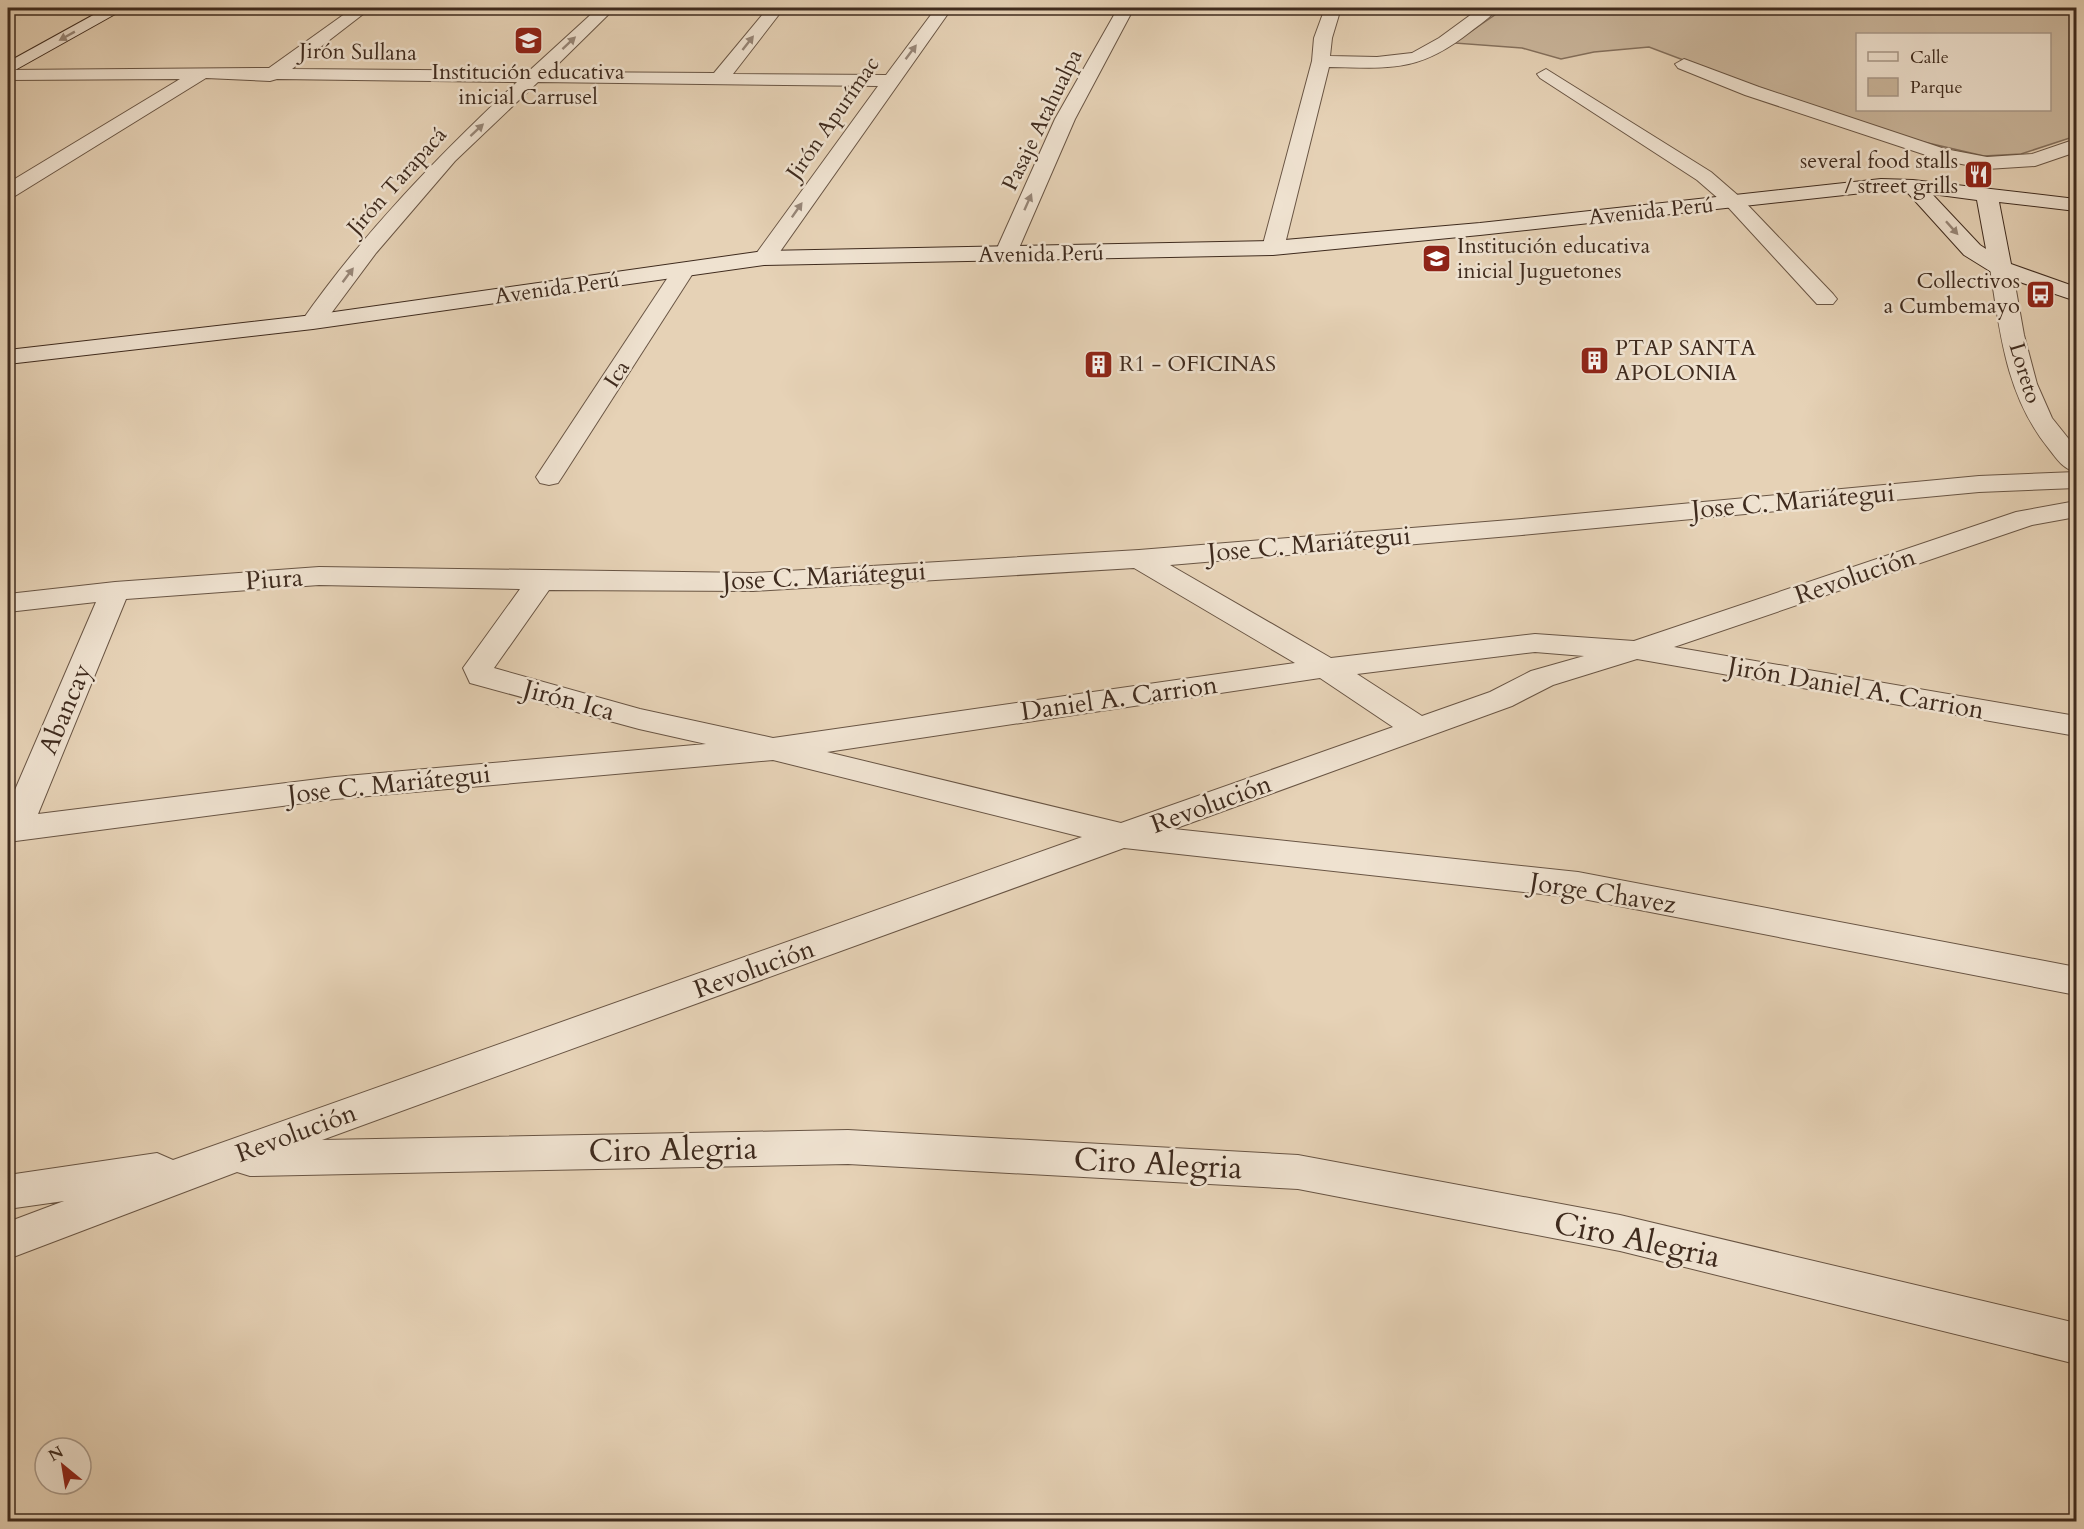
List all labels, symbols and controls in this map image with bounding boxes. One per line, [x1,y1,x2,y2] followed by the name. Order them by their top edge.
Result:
[512,24,544,56] school or university icon: Institución educativa inicial Carrusel
[58,31,75,41] one-way arrow
[1856,33,2051,111] legend
[741,35,753,50] one-way arrow
[296,36,418,68] street label: Jirón Sullana
[562,36,577,50] one-way arrow
[905,44,917,60] one-way arrow
[995,44,1089,196] street label: Pasaje Atahualpa
[1910,45,1949,70] text: Calle
[778,51,887,188] street label: Jirón Apurímac
[431,57,625,112] place label: Institución educativa inicial Carrusel
[1910,75,1963,100] text: Parque
[338,120,454,244] street label: Jirón Tarapacá
[470,123,484,137] one-way arrow
[1800,146,1958,201] place label: several food stalls / street grills
[1963,158,1995,190] restaurant icon: several food stalls / street grills
[1587,190,1715,232] street label: Avenida Perú
[1024,193,1033,210] one-way arrow
[791,203,803,218] one-way arrow
[1946,221,1959,236] one-way arrow
[1457,231,1651,286] place label: Institución educativa inicial Juguetones
[978,238,1104,270] street label: Avenida Perú
[1420,243,1452,275] school or university icon: Institución educativa inicial Juguetones
[493,264,621,312] street label: Avenida Perú
[1884,266,2020,321] place label: Collectivos a Cumbemayo
[342,268,354,284] one-way arrow
[2025,278,2057,310] bus stop icon: Collectivos a Cumbemayo
[1615,333,1756,388] place label: PTAP SANTA APOLONIA
[2002,339,2048,407] street label: Loreto
[1578,345,1610,377] building icon: PTAP SANTA APOLONIA
[1082,348,1114,380] building icon: R1 - OFICINAS
[1119,349,1276,379] place label: R1 - OFICINAS
[597,354,637,394] street label: Ica
[1686,475,1896,528] street label: Jose C. Mariátegui
[1202,518,1412,571] street label: Jose C. Mariátegui
[1790,539,1920,613] street label: Revolución
[717,553,927,599] street label: Jose C. Mariátegui
[244,560,304,598] street label: Piura
[1721,648,1987,728] street label: Jirón Daniel A. Carrion
[30,658,100,760] street label: Abancay
[1018,667,1220,729] street label: Daniel A. Carrion
[516,670,619,729] street label: Jirón Ica
[282,756,492,812] street label: Jose C. Mariátegui
[1146,766,1276,842] street label: Revolución
[1523,864,1679,922] street label: Jorge Chavez
[689,931,819,1007] street label: Revolución
[231,1095,361,1171] street label: Revolución
[588,1127,758,1173] street label: Ciro Alegria
[1073,1138,1244,1190] street label: Ciro Alegria
[1550,1201,1724,1279] street label: Ciro Alegria
[33,1436,93,1496] north arrow
[44,1441,68,1467] text: N

